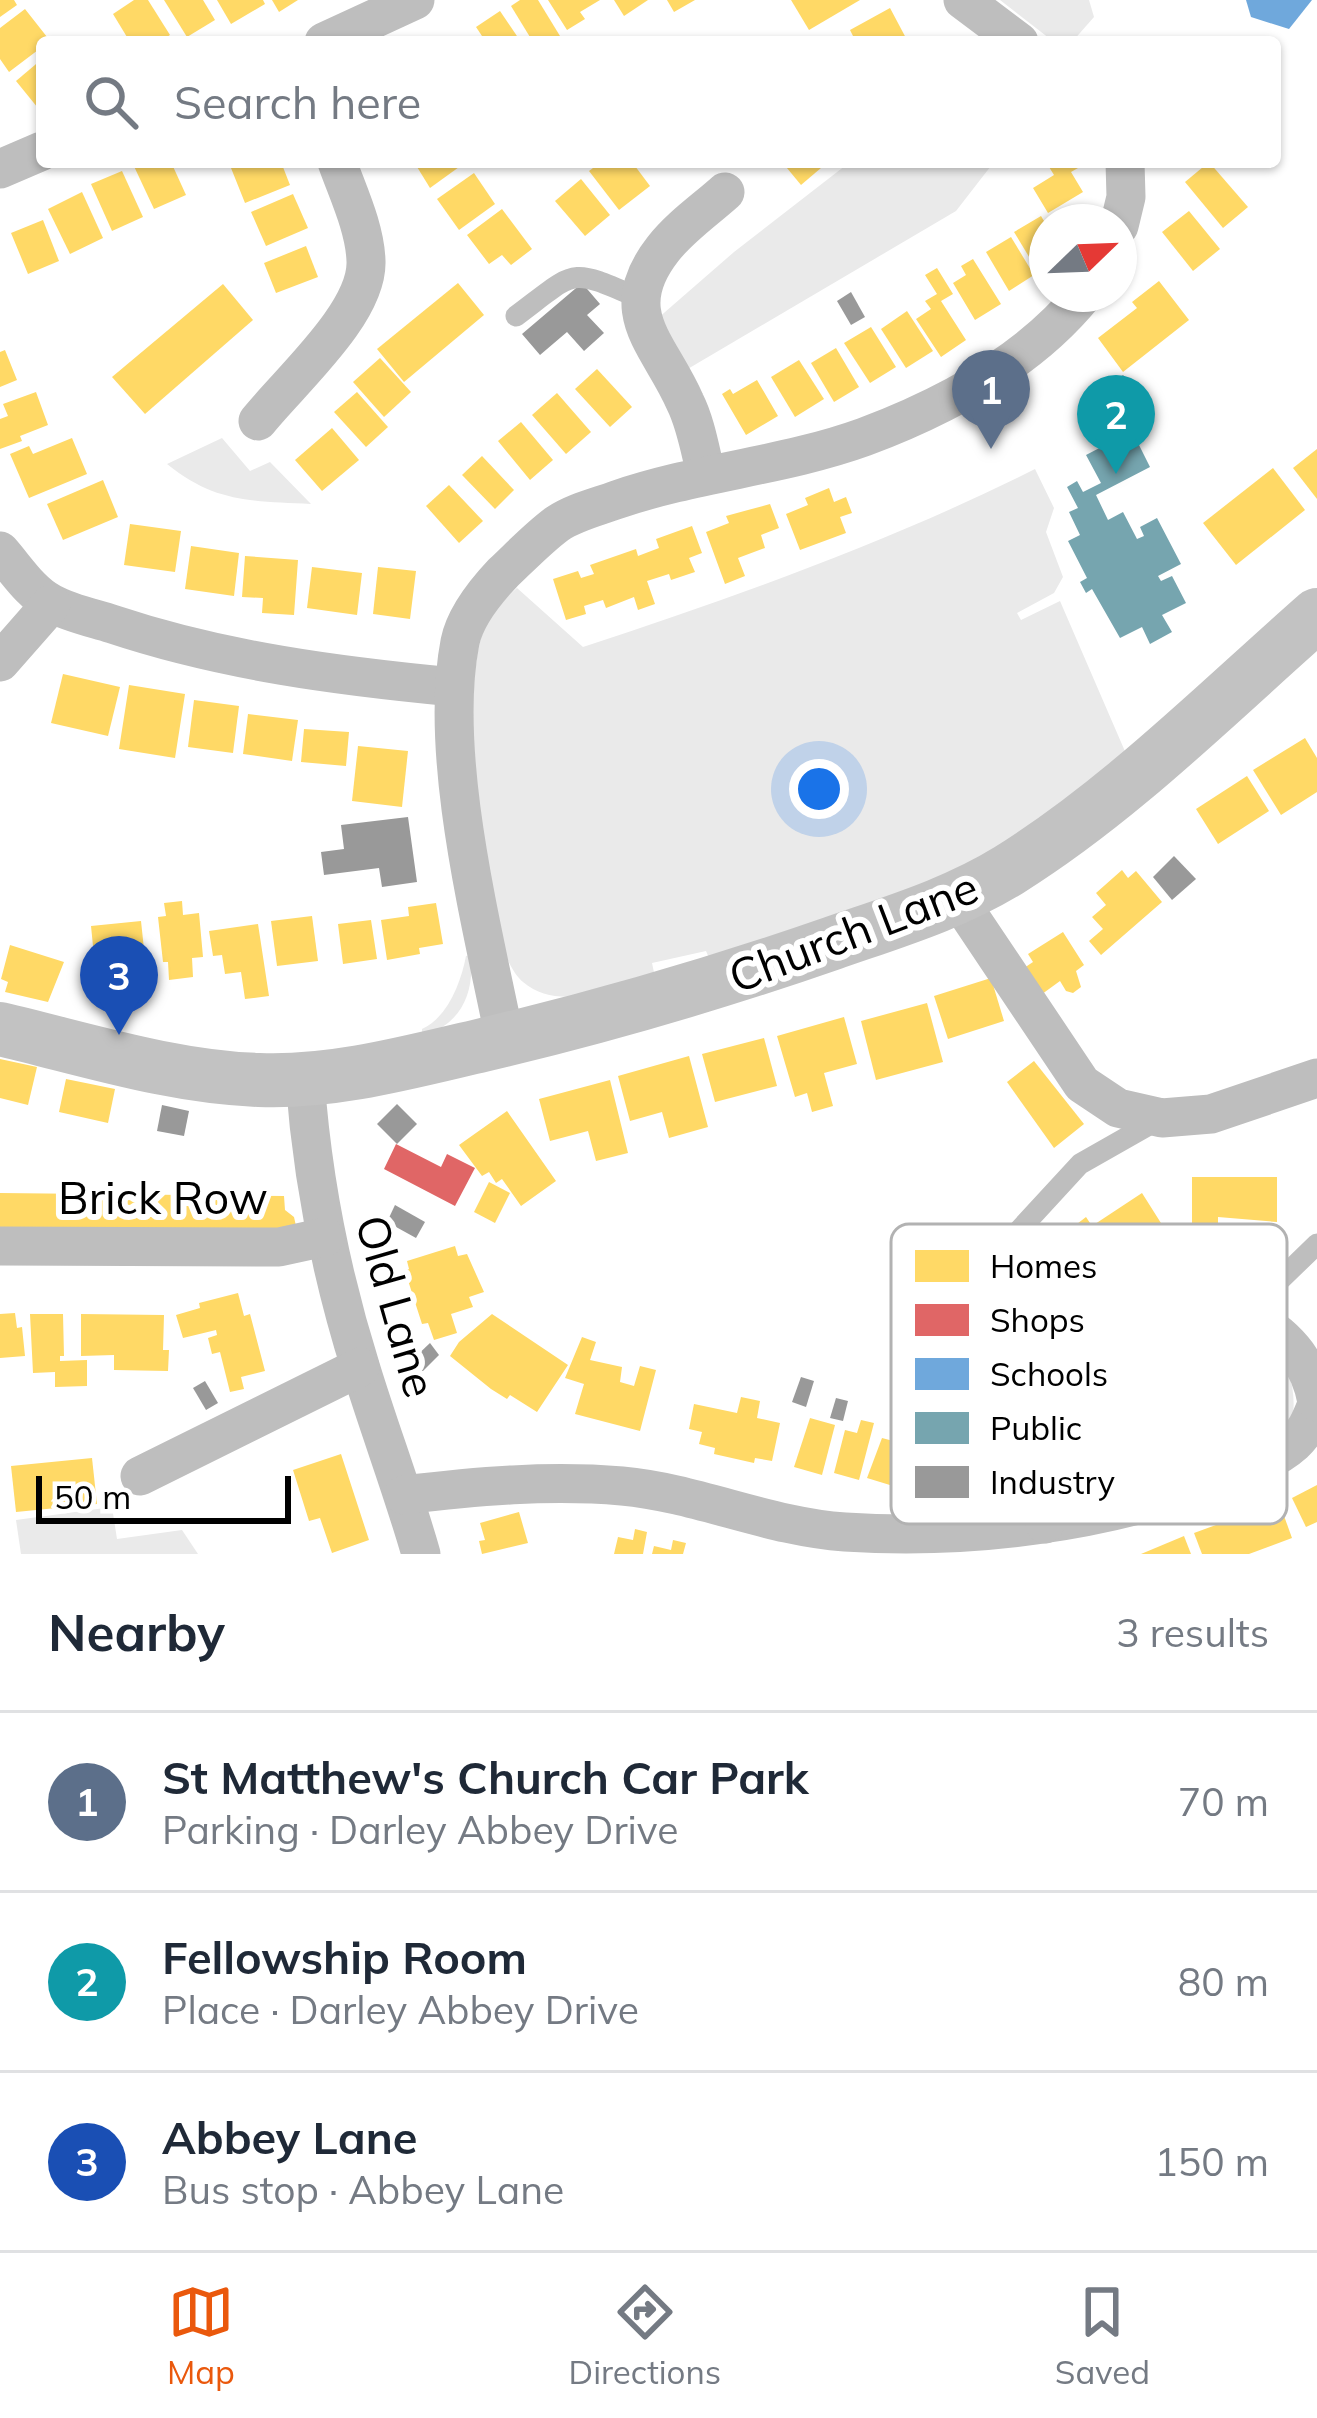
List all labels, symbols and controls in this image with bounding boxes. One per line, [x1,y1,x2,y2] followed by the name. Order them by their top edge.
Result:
[36,36,1281,168] search box
[78,69,144,135] icon: search
[174,74,421,130] text: Search here
[1029,204,1137,312] north arrow
[952,350,1030,449] pin: 1
[1077,375,1155,474] pin: 2
[789,759,849,819] your location
[721,858,985,1004] street label: Church Lane
[80,936,158,1035] pin: 3
[58,1169,268,1225] street label: Brick Row
[344,1209,450,1403] street label: Old Lane
[891,1224,1287,1524] legend
[990,1245,1097,1286] text: Homes
[990,1299,1085,1340] text: Shops
[990,1353,1108,1394] text: Schools
[990,1407,1082,1448] text: Public
[990,1461,1115,1502] text: Industry
[36,1470,291,1523] scale bar
[54,1476,131,1517] text: 50 m
[48,1600,225,1664] text: Nearby
[1116,1608,1269,1657] text: 3 results
[162,1749,809,1805] text: St Matthew's Church Car Park
[75,1777,99,1826] text: 1
[1178,1777,1269,1826] text: 70 m
[162,1805,678,1854] text: Parking · Darley Abbey Drive
[162,1929,527,1985] text: Fellowship Room
[75,1957,99,2006] text: 2
[1178,1957,1269,2006] text: 80 m
[162,1985,639,2034] text: Place · Darley Abbey Drive
[162,2109,418,2165] text: Abbey Lane
[75,2137,99,2186] text: 3
[1154,2137,1269,2186] text: 150 m
[162,2165,564,2214] text: Bus stop · Abbey Lane
[167,2279,235,2392] tab: Map
[569,2279,721,2392] tab: Directions
[1055,2279,1150,2392] tab: Saved

